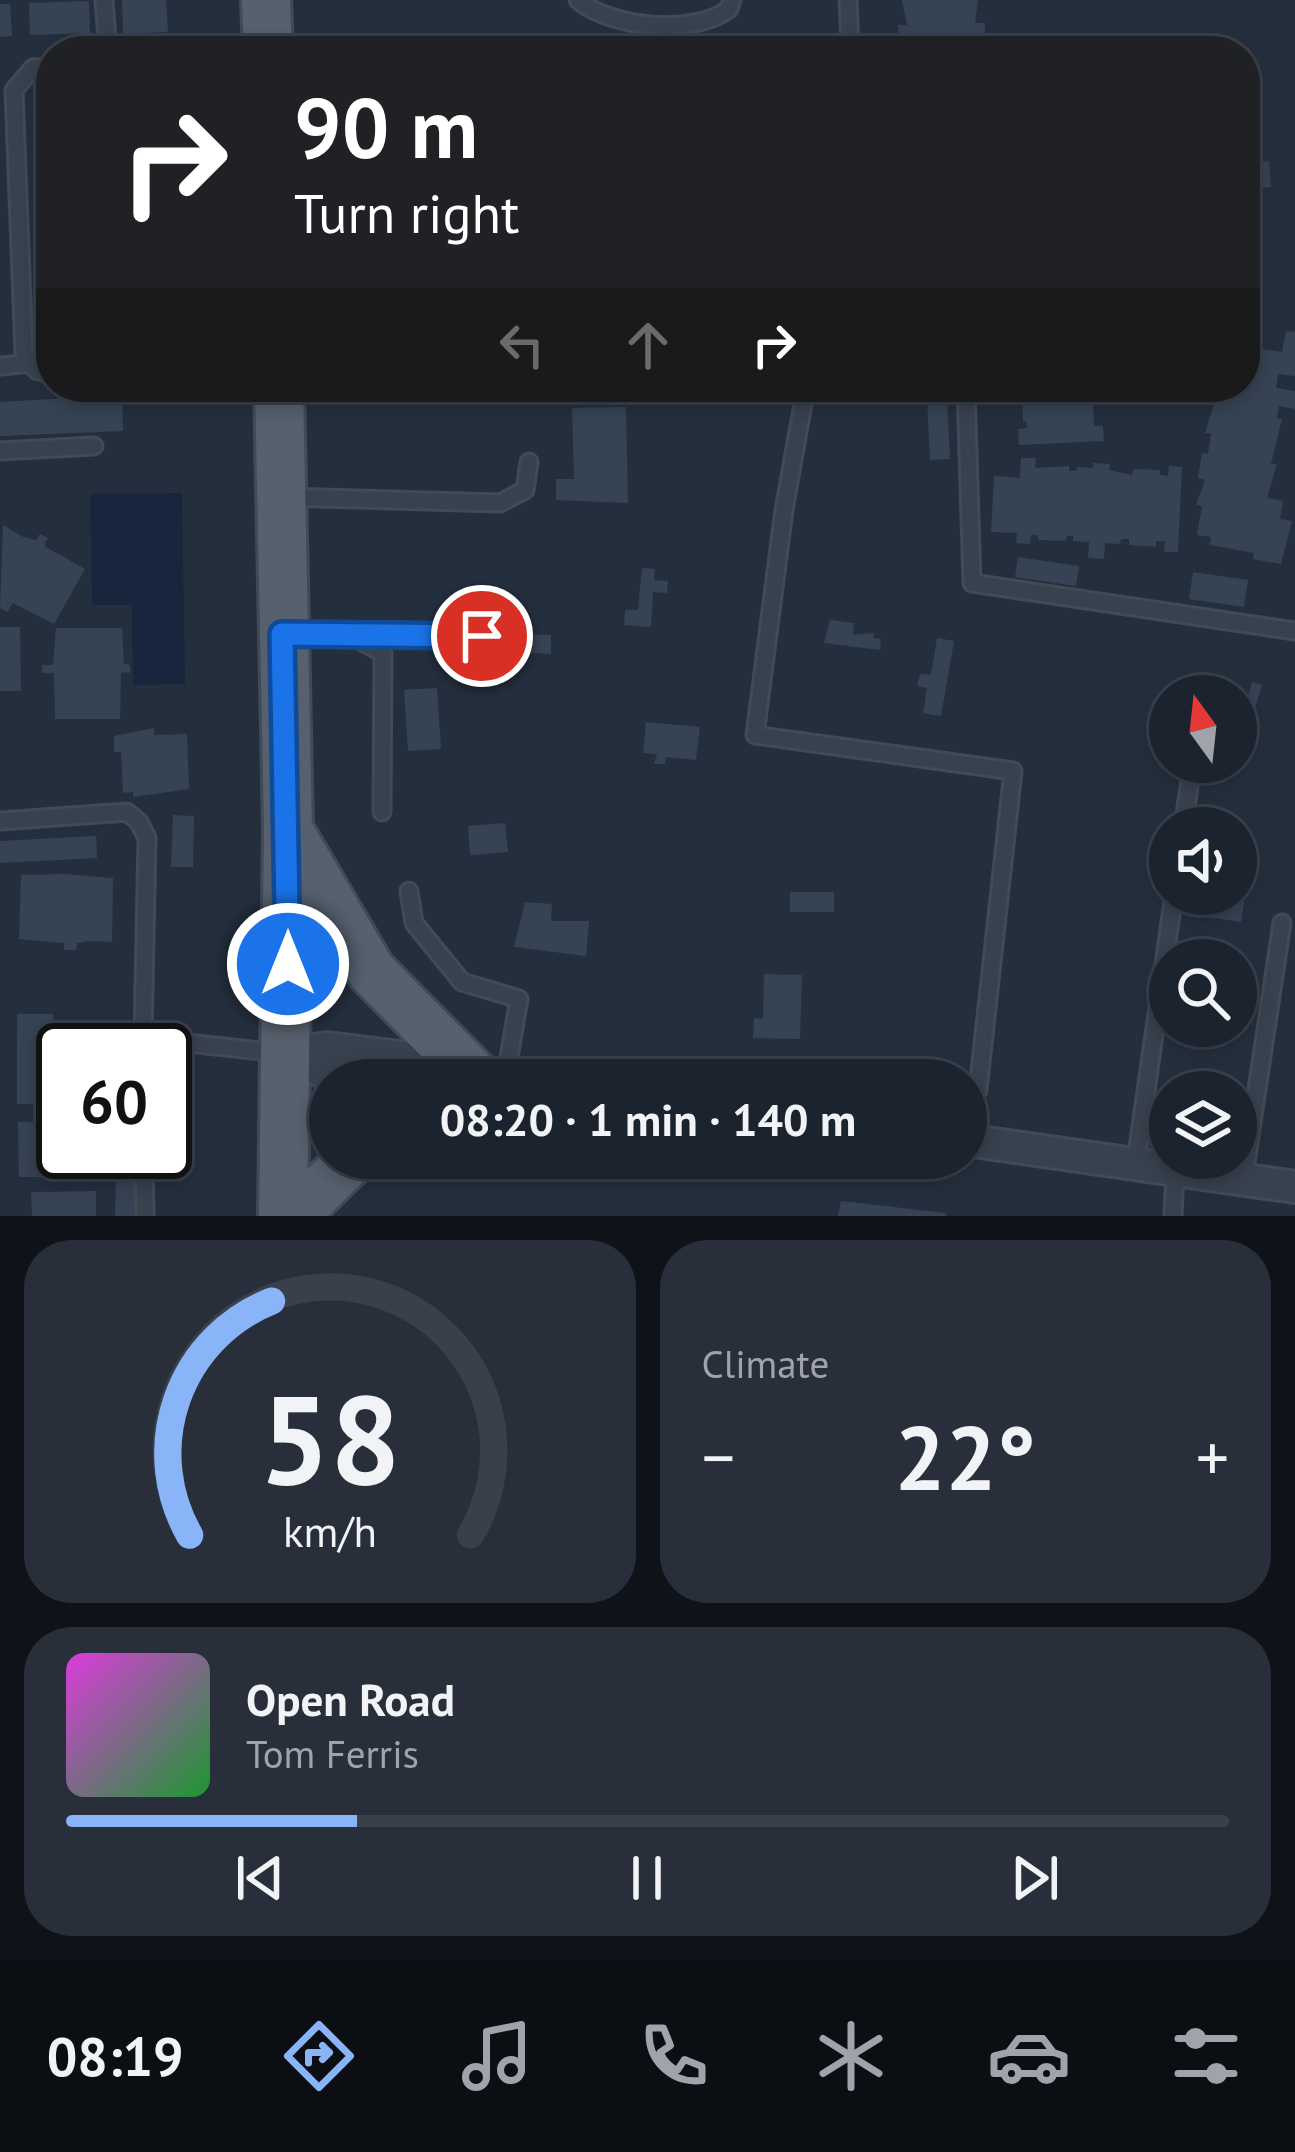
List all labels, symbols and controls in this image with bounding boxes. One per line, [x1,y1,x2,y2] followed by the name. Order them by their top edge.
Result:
[294,72,478,181] text: 90 m
[96,84,252,240] icon: right
[294,178,519,248] text: Turn right
[489,312,555,378] icon: left
[615,312,681,378] icon: ahead
[741,312,807,378] icon: right
[431,585,533,687] pin
[449,603,515,669] icon: arrive
[1149,675,1257,783] north arrow
[1149,675,1257,1179] map controls
[1149,807,1257,915] button: sound
[225,901,351,1027] position arrow
[1149,939,1257,1047] button: search
[36,1023,192,1179] speed limit sign: 60
[1149,1071,1257,1179] button: layers
[440,1090,856,1148] text: 08:20 · 1 min · 140 m
[702,1338,829,1389] text: Climate
[259,1357,401,1518] text: 58
[895,1398,1036,1515] text: 22°
[702,1414,735,1499] text: −
[1196,1414,1229,1499] text: +
[283,1502,377,1558] text: km/h
[246,1670,455,1728] text: Open Road
[246,1728,419,1779] text: Tom Ferris
[227,1845,293,1911] icon: previous
[614,1845,680,1911] icon: pause
[1002,1845,1068,1911] icon: next
[277,2014,361,2098] icon: directions
[455,2014,539,2098] icon: music
[632,2014,716,2098] icon: phone
[809,2014,893,2098] icon: climate
[987,2014,1071,2098] icon: car
[1164,2014,1248,2098] icon: filters
[47,2021,184,2091] text: 08:19

